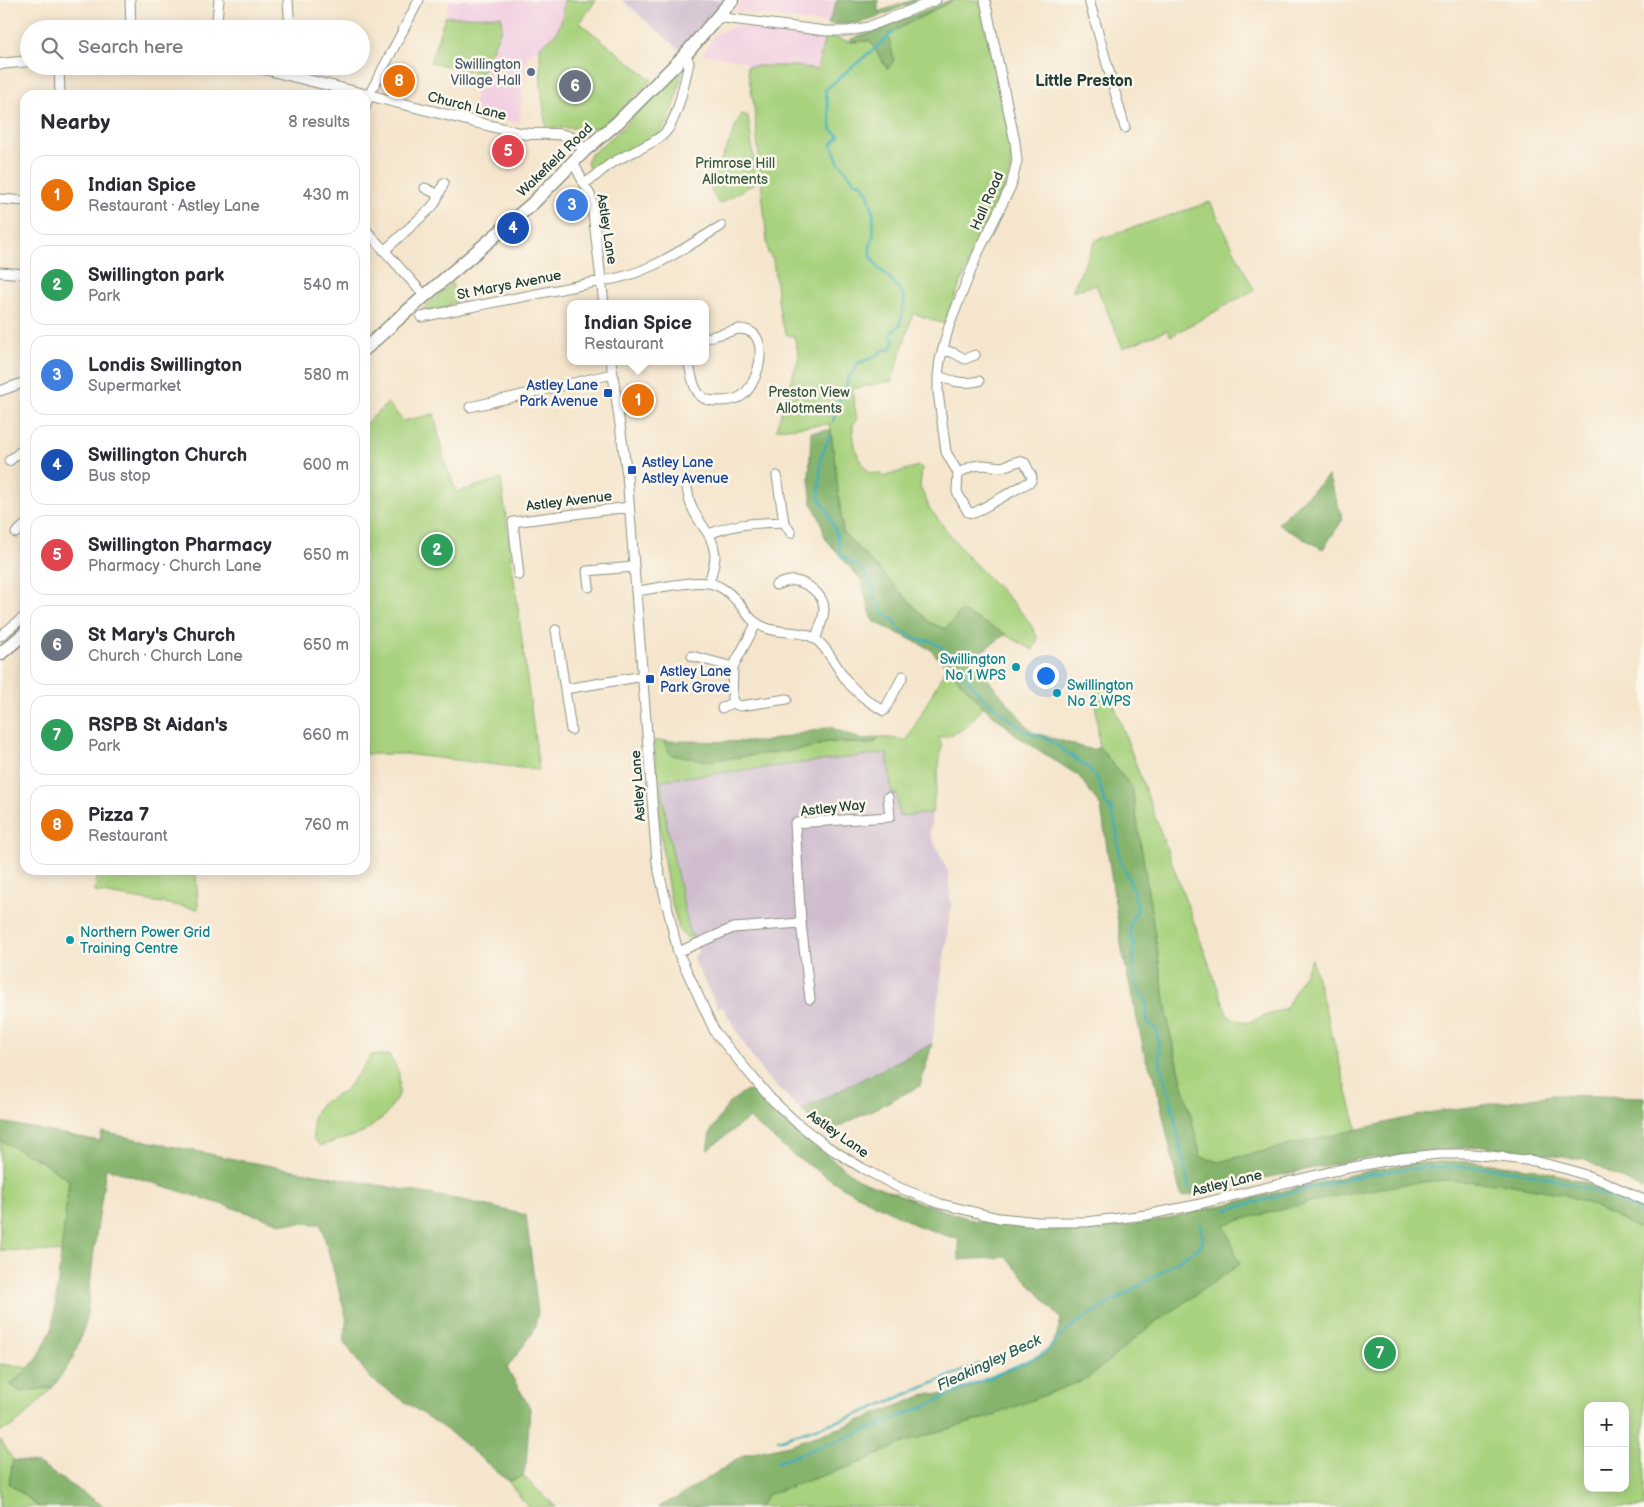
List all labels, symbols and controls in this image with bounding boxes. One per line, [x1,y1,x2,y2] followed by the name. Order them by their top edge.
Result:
[20,20,370,75] search box
[38,34,66,62] icon: search
[78,36,183,59] text: Search here
[450,56,521,89] place label: Swillington Village Hall
[383,62,415,100] pin: 8
[525,66,537,78] marker: Swillington Village Hall
[559,67,591,105] pin: 6
[1035,72,1133,91] district label: Little Preston
[426,88,508,124] street label: Church Lane
[40,110,110,135] text: Nearby
[288,113,350,132] text: 8 results
[514,120,596,200] street label: Wakefield Road
[492,132,524,170] pin: 5
[695,155,775,188] park label: Primrose Hill Allotments
[967,169,1007,233] street label: Hall Road
[88,174,196,197] text: Indian Spice
[54,186,60,205] text: 1
[302,186,349,205] text: 430 m
[556,186,588,224] pin: 3
[593,192,621,266] street label: Astley Lane
[88,197,260,216] text: Restaurant · Astley Lane
[497,209,529,247] pin: 4
[88,264,224,287] text: Swillington park
[455,267,563,303] street label: St Marys Avenue
[52,276,62,295] text: 2
[303,276,349,295] text: 540 m
[88,287,120,306] text: Park
[567,300,709,365] popup
[584,312,692,335] text: Indian Spice
[584,335,664,354] text: Restaurant
[88,354,242,377] text: Londis Swillington
[52,366,62,385] text: 3
[304,366,349,385] text: 580 m
[88,377,181,396] text: Supermarket
[519,377,598,410] place label: Astley Lane Park Avenue
[622,381,654,419] pin: 1
[768,384,850,417] park label: Preston View Allotments
[602,387,614,399] marker: Astley Lane Park Avenue
[88,444,247,467] text: Swillington Church
[642,454,729,487] place label: Astley Lane Astley Avenue
[52,456,62,475] text: 4
[303,456,349,475] text: 600 m
[626,464,638,476] marker: Astley Lane Astley Avenue
[88,467,151,486] text: Bus stop
[525,487,613,515] street label: Astley Avenue
[421,531,453,569] pin: 2
[88,534,272,557] text: Swillington Pharmacy
[52,546,62,565] text: 5
[303,546,349,565] text: 650 m
[88,557,262,576] text: Pharmacy · Church Lane
[88,624,235,647] text: St Mary's Church
[52,636,62,655] text: 6
[303,636,349,655] text: 650 m
[88,647,243,666] text: Church · Church Lane
[940,651,1006,684] place label: Swillington No 1 WPS
[1010,661,1022,673] marker: Swillington No 1 WPS
[660,663,731,696] place label: Astley Lane Park Grove
[1033,663,1059,689] your location
[644,673,656,685] marker: Astley Lane Park Grove
[1067,677,1133,710] place label: Swillington No 2 WPS
[1051,687,1063,699] marker: Swillington No 2 WPS
[88,714,228,737] text: RSPB St Aidan's
[53,726,61,745] text: 7
[302,726,349,745] text: 660 m
[88,737,120,756] text: Park
[627,750,649,822] street label: Astley Lane
[800,796,867,820] street label: Astley Way
[88,804,149,827] text: Pizza 7
[52,816,62,835] text: 8
[304,816,349,835] text: 760 m
[88,827,168,846] text: Restaurant
[80,924,210,957] place label: Northern Power Grid Training Centre
[64,934,76,946] marker: Northern Power Grid Training Centre
[804,1107,872,1161] street label: Astley Lane
[1190,1166,1264,1200] street label: Astley Lane
[934,1330,1045,1396] water label: Fleakingley Beck
[1364,1334,1396,1372] pin: 7
[1584,1402,1629,1492] map controls
[1584,1402,1629,1447] button: +
[1584,1447,1629,1492] button: −

